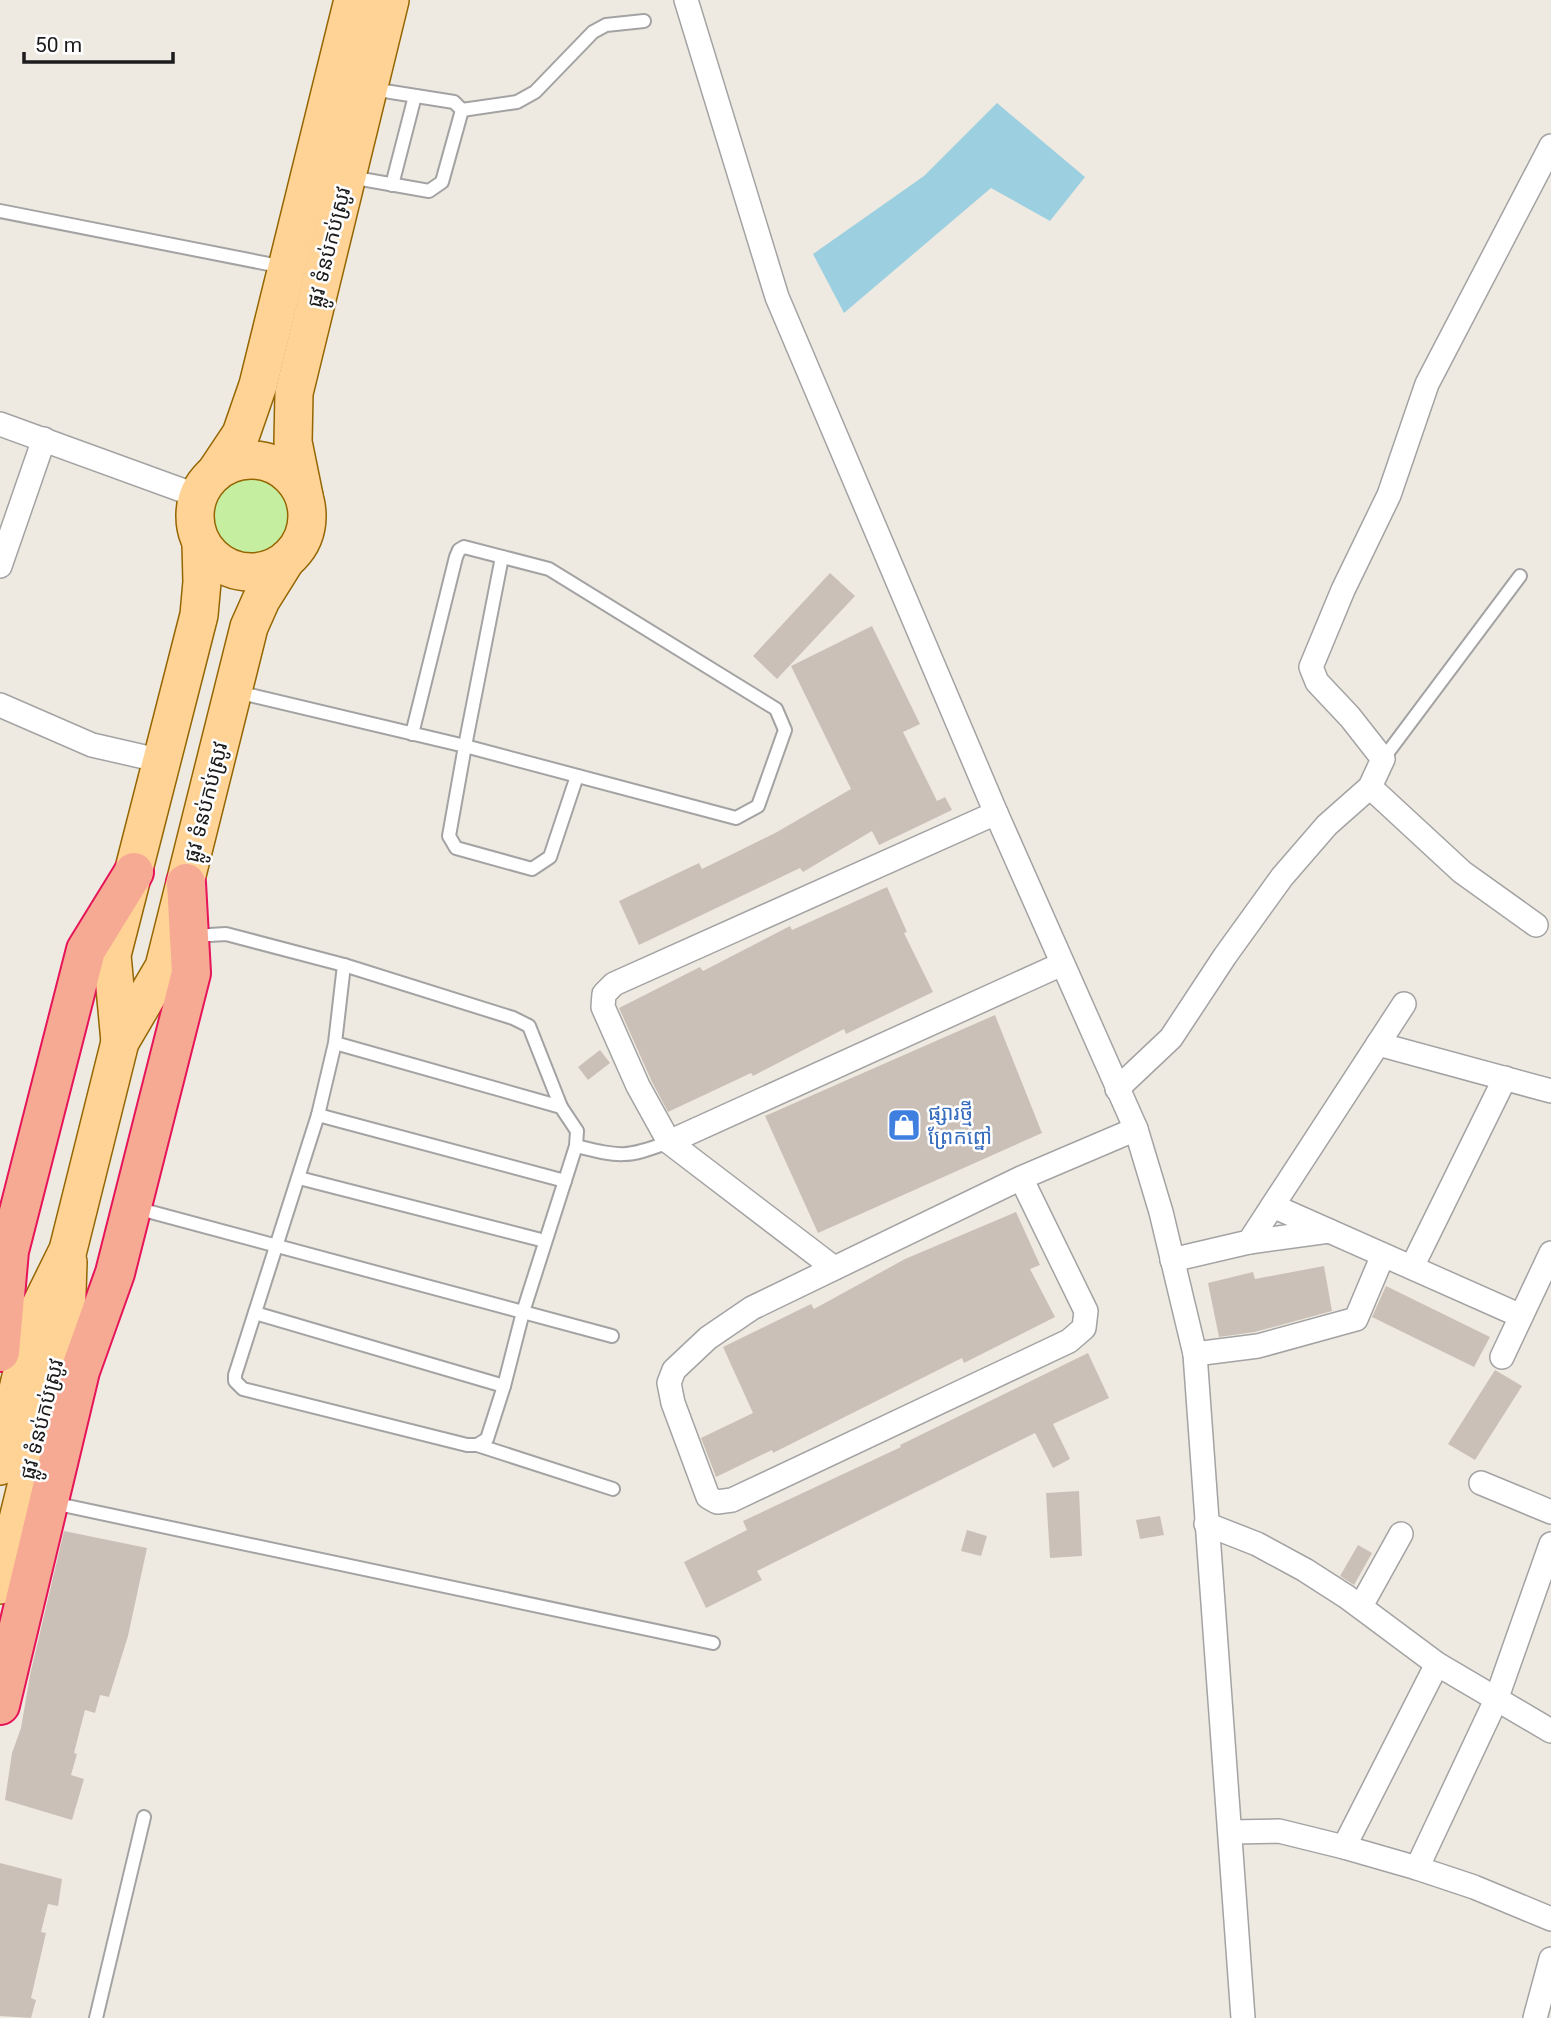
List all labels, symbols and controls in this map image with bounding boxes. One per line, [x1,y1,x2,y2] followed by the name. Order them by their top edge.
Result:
[24,21,173,65] scale bar
[35,33,82,57] text: 50 m
[302,184,363,312] street label: ផ្លូវ ទំនប់កប់ស្រូវ
[179,739,240,867] street label: ផ្លូវ ទំនប់កប់ស្រូវ
[928,1100,992,1151] place label: ផ្សារថ្មី ព្រែកព្នៅ
[885,1106,923,1144] shop icon: ផ្សារថ្មី ព្រែកព្នៅ
[15,1356,76,1484] street label: ផ្លូវ ទំនប់កប់ស្រូវ

